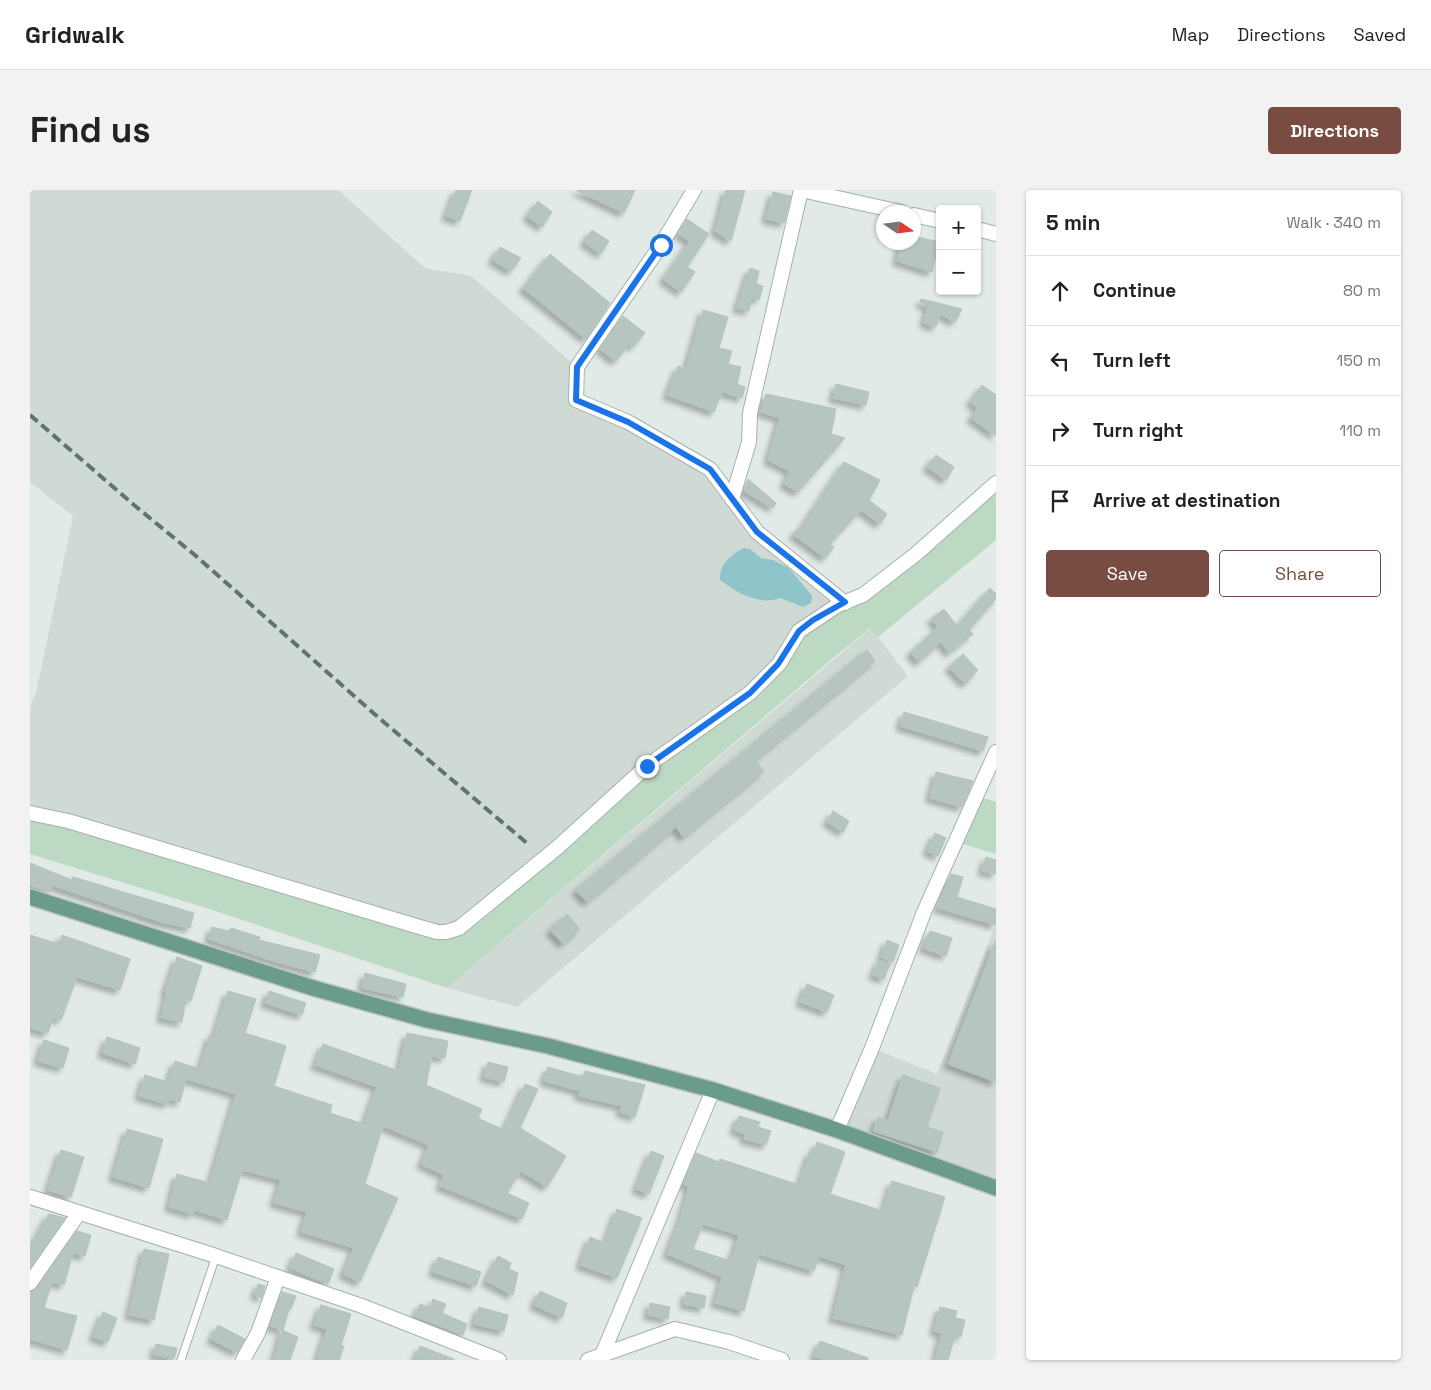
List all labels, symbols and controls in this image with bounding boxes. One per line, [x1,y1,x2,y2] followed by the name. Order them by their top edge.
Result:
[25,19,125,50] text: Gridwalk
[1172,23,1209,46] text: Map
[1237,23,1326,46] text: Directions
[1354,23,1406,46] text: Saved
[1268,107,1401,154] button: Directions
[30,108,151,152] text: Find us
[876,205,921,250] north arrow
[936,205,981,295] map controls
[936,205,981,250] button: +
[1046,209,1100,236] text: 5 min
[1286,212,1381,233] text: Walk · 340 m
[650,234,673,257] route start
[936,250,981,295] button: −
[1046,277,1074,305] icon: ahead
[1093,278,1176,303] text: Continue
[1343,280,1381,301] text: 80 m
[1046,347,1074,375] icon: left
[1093,348,1171,373] text: Turn left
[1337,350,1381,371] text: 150 m
[1046,417,1074,445] icon: right
[1093,418,1183,443] text: Turn right
[1339,420,1381,441] text: 110 m
[1046,487,1074,515] icon: arrive
[1093,488,1281,513] text: Arrive at destination
[1046,550,1209,597] button: Save
[1219,550,1381,597] button: Share
[636,755,659,778] route end

